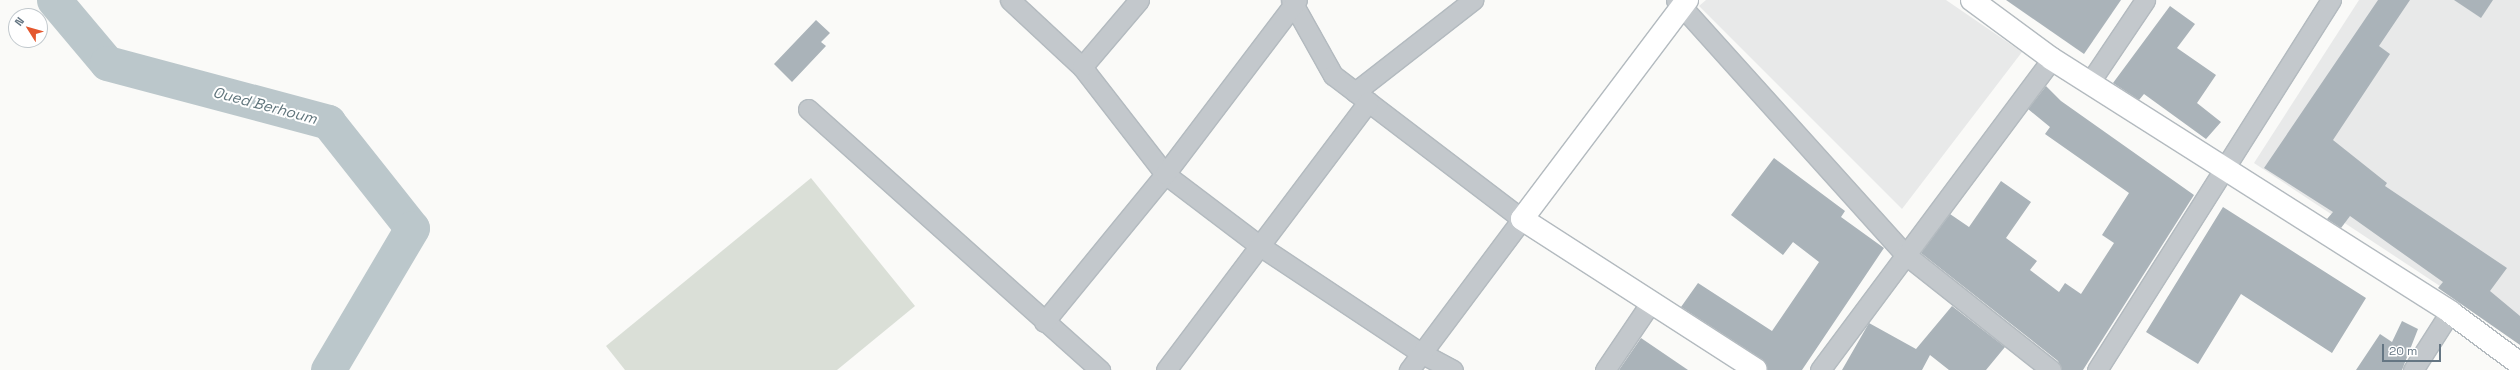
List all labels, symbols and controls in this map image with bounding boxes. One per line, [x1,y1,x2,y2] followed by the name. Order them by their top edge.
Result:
[8,8,48,48] north arrow
[11,14,27,29] text: N
[211,83,319,127] water label: Oued Berhoum
[2384,336,2443,362] scale bar
[2389,343,2417,359] text: 20 m

